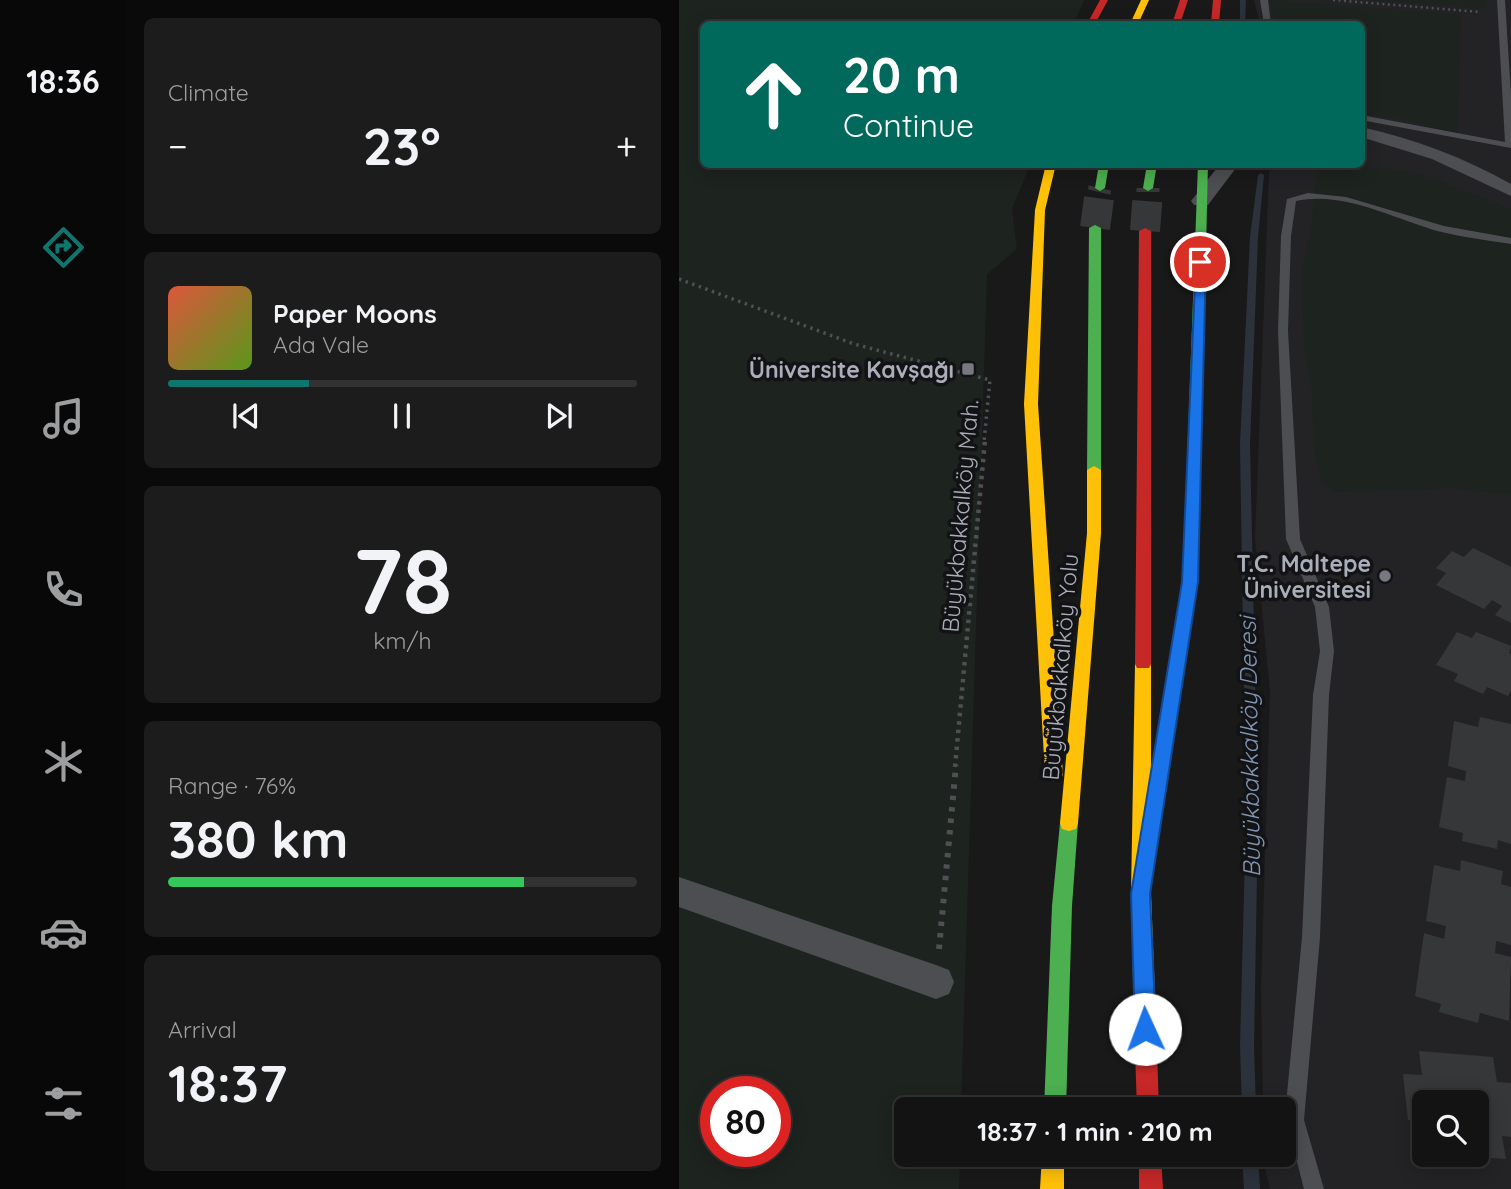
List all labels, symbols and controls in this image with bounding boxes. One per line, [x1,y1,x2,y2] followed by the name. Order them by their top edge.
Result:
[843,44,960,105] text: 20 m
[728,49,819,140] icon: ahead
[26,61,100,101] text: 18:36
[168,78,249,107] text: Climate
[843,105,974,145] text: Continue
[363,113,441,178] text: 23°
[168,122,188,170] text: −
[616,122,637,170] text: +
[39,223,88,272] icon: directions
[1170,232,1230,292] pin
[1181,243,1219,281] icon: arrive
[273,297,437,330] text: Paper Moons
[273,330,369,359] text: Ada Vale
[749,355,954,384] place label: Üniversite Kavşağı
[960,361,976,377] marker: Üniversite Kavşağı
[39,394,88,443] icon: music
[227,397,265,435] icon: previous
[383,397,421,435] icon: pause
[540,397,578,435] icon: next
[935,398,985,634] street label: Büyükbakkalköy Mah.
[353,523,452,637] text: 78
[1236,549,1371,604] place label: T.C. Maltepe Üniversitesi
[1036,552,1084,782] street label: Büyükbakkalköy Yolu
[39,565,88,614] icon: phone
[1377,568,1393,584] marker: T.C. Maltepe Üniversitesi
[1232,613,1266,878] water label: Büyükbakkalköy Deresi
[373,626,432,655] text: km/h
[39,737,88,786] icon: climate
[168,771,296,800] text: Range · 76%
[168,806,348,871] text: 380 km
[39,908,88,957] icon: car
[1108,992,1182,1066] position arrow
[168,1015,237,1044] text: Arrival
[168,1050,287,1115] text: 18:37
[700,1076,791,1167] speed limit sign: 80
[39,1079,88,1128] icon: filters
[1412,1090,1489,1167] map controls
[1412,1090,1489,1167] button: search
[977,1115,1213,1148] text: 18:37 · 1 min · 210 m

